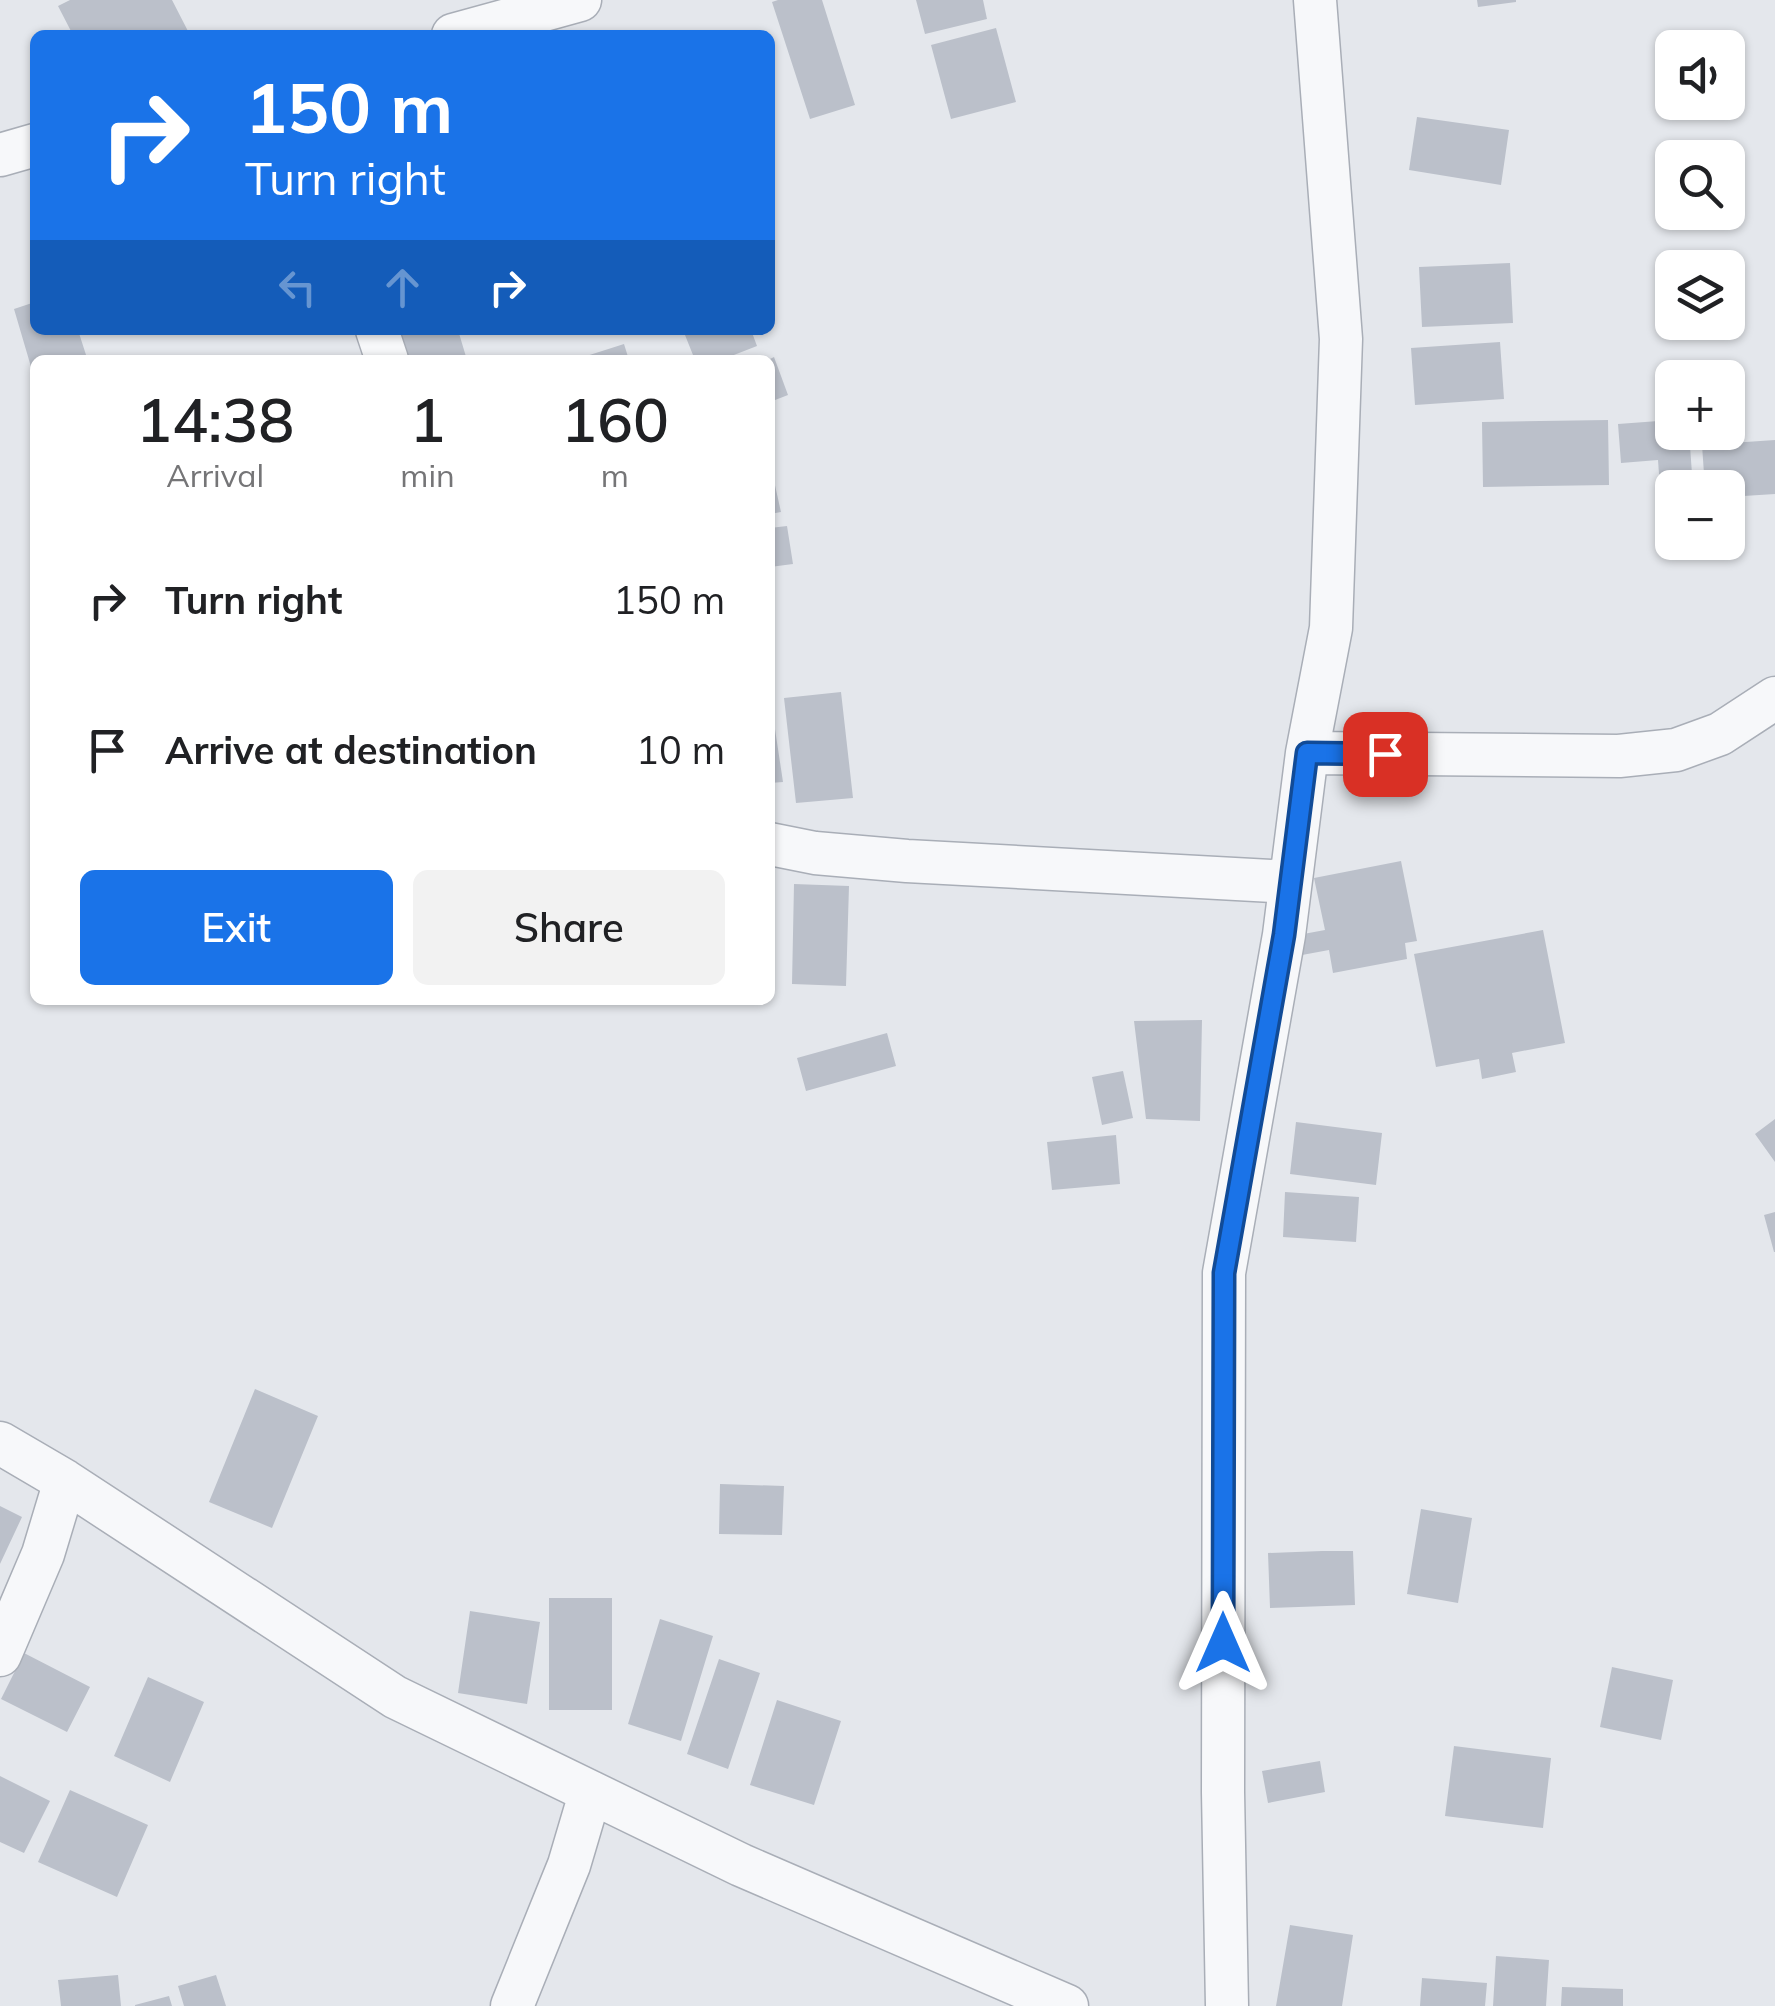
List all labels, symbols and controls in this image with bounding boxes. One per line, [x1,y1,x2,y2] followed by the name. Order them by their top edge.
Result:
[1655,30,1745,560] map controls
[1655,30,1745,120] button: sound
[245,63,453,151] text: 150 m
[80,70,210,200] icon: right
[1655,140,1745,230] button: search
[245,150,446,206] text: Turn right
[1655,250,1745,340] button: layers
[270,260,325,315] icon: left
[375,260,430,315] icon: ahead
[480,260,535,315] icon: right
[1655,360,1745,450] button: +
[136,382,294,457] text: 14:38
[410,382,446,457] text: 1
[561,382,669,457] text: 160
[166,455,264,495] text: Arrival
[400,455,455,495] text: min
[601,455,629,495] text: m
[1655,470,1745,560] button: −
[80,573,135,628] icon: right
[165,576,342,624] text: Turn right
[613,576,725,624] text: 150 m
[1343,712,1428,797] pin
[80,723,135,778] icon: arrive
[165,726,537,774] text: Arrive at destination
[636,726,725,774] text: 10 m
[1358,727,1413,782] icon: arrive
[80,870,393,985] button: Exit
[413,870,725,985] button: Share
[1171,1591,1275,1695] position arrow

